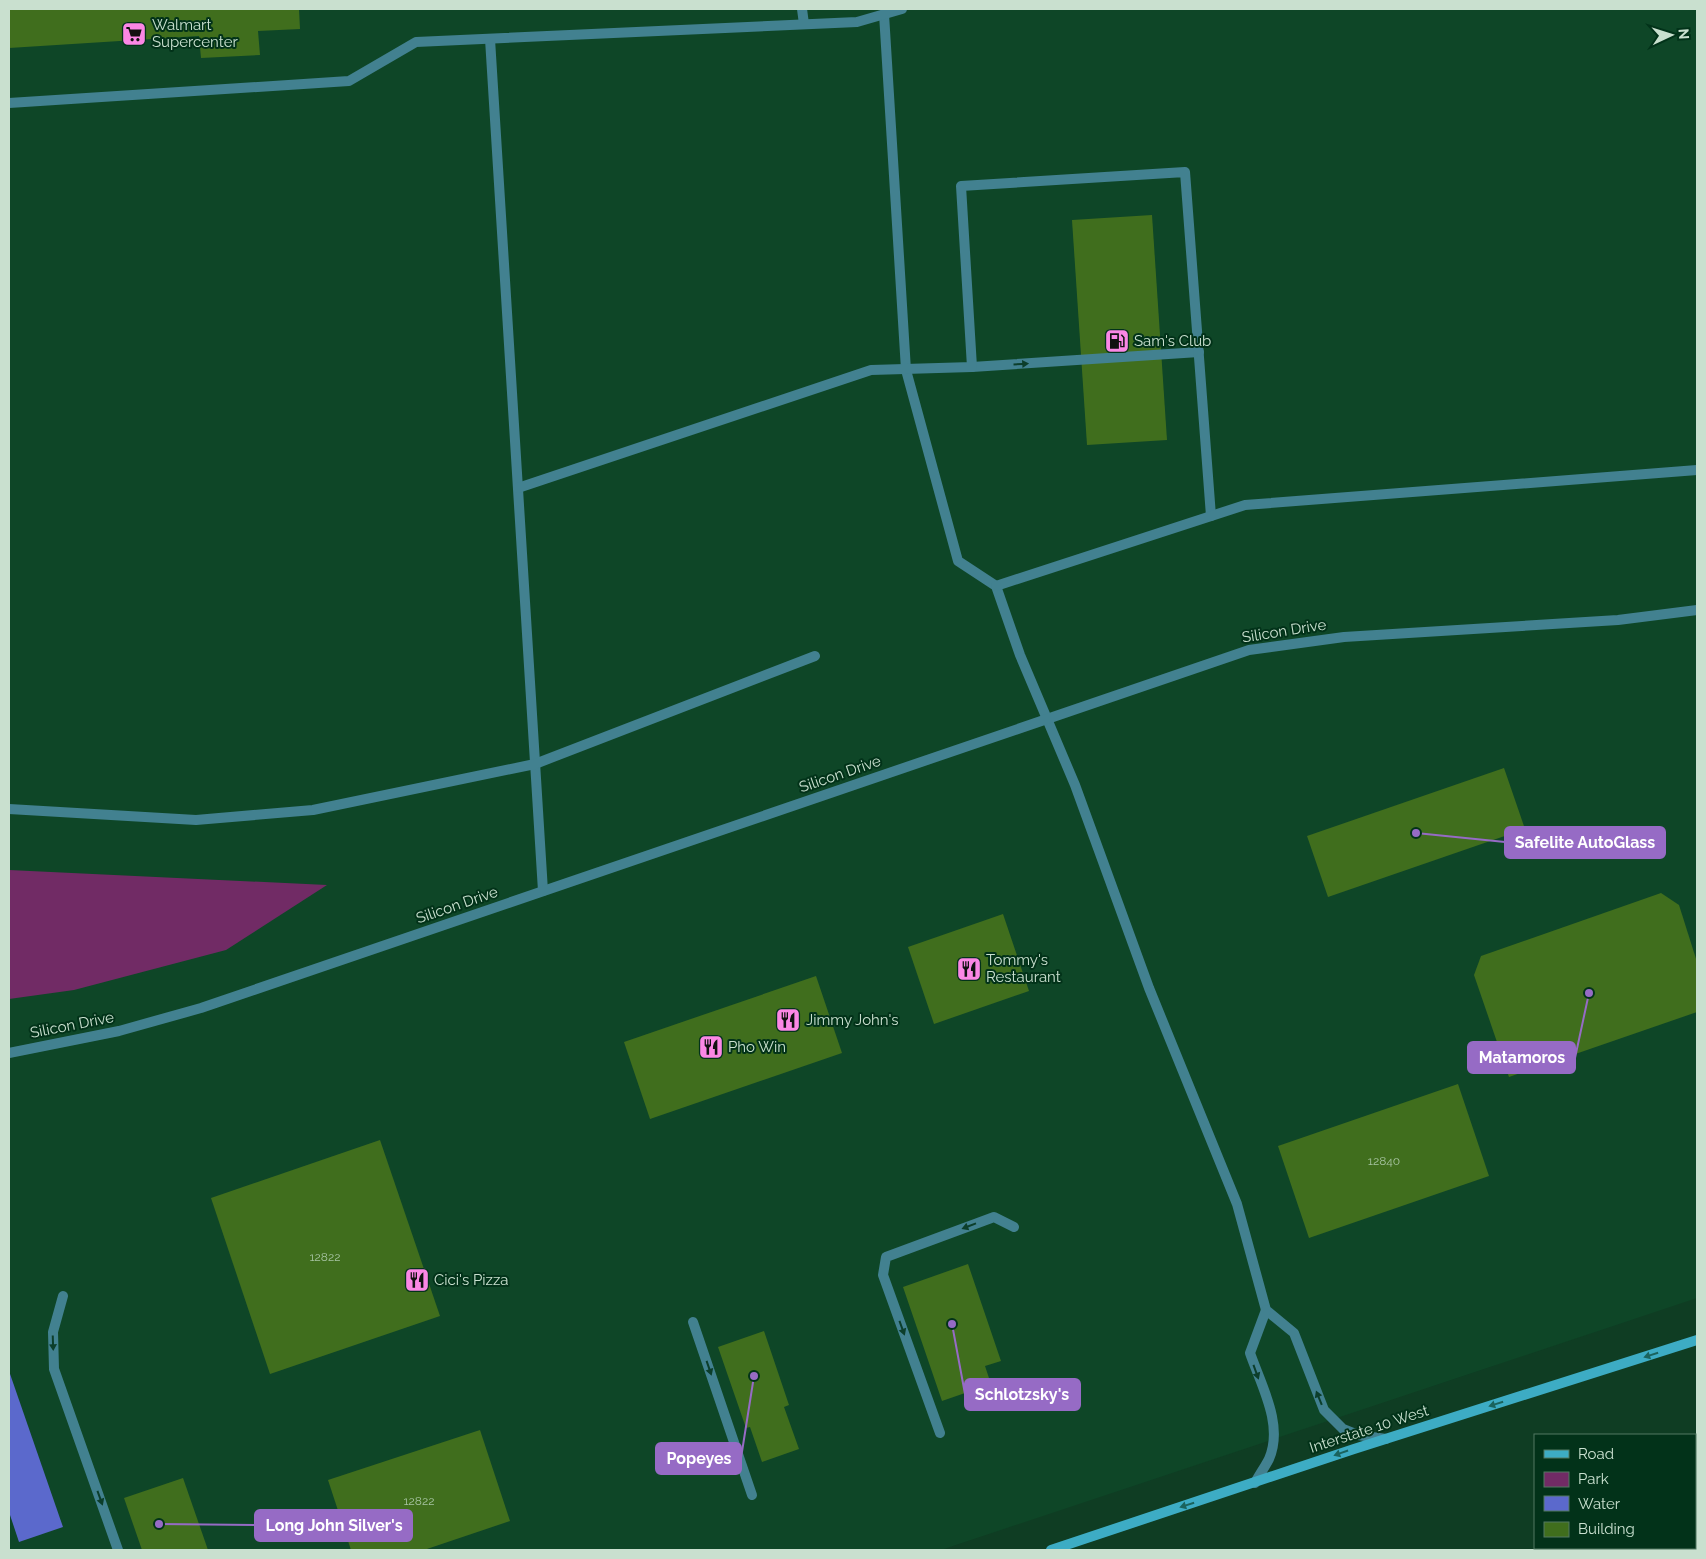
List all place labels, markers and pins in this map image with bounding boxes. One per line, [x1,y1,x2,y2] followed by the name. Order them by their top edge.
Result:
[152,16,238,51] place label: Walmart Supercenter
[121,21,147,47] supermarket icon: Walmart Supercenter
[1104,328,1130,354] fuel station icon: Sam's Club
[1134,332,1211,350] place label: Sam's Club
[1505,827,1665,858] callout: Safelite AutoGlass
[986,951,1061,986] place label: Tommy's Restaurant
[956,956,982,982] restaurant icon: Tommy's Restaurant
[775,1007,801,1033] restaurant icon: Jimmy John's
[806,1011,898,1029] place label: Jimmy John's
[698,1034,724,1060] restaurant icon: Pho Win
[728,1038,786,1056] place label: Pho Win
[1468,1042,1575,1073] callout: Matamoros
[404,1267,430,1293] restaurant icon: Cici's Pizza
[434,1271,509,1289] place label: Cici's Pizza
[965,1379,1080,1410] callout: Schlotzsky's
[656,1443,741,1474] callout: Popeyes
[255,1510,412,1541] callout: Long John Silver's

